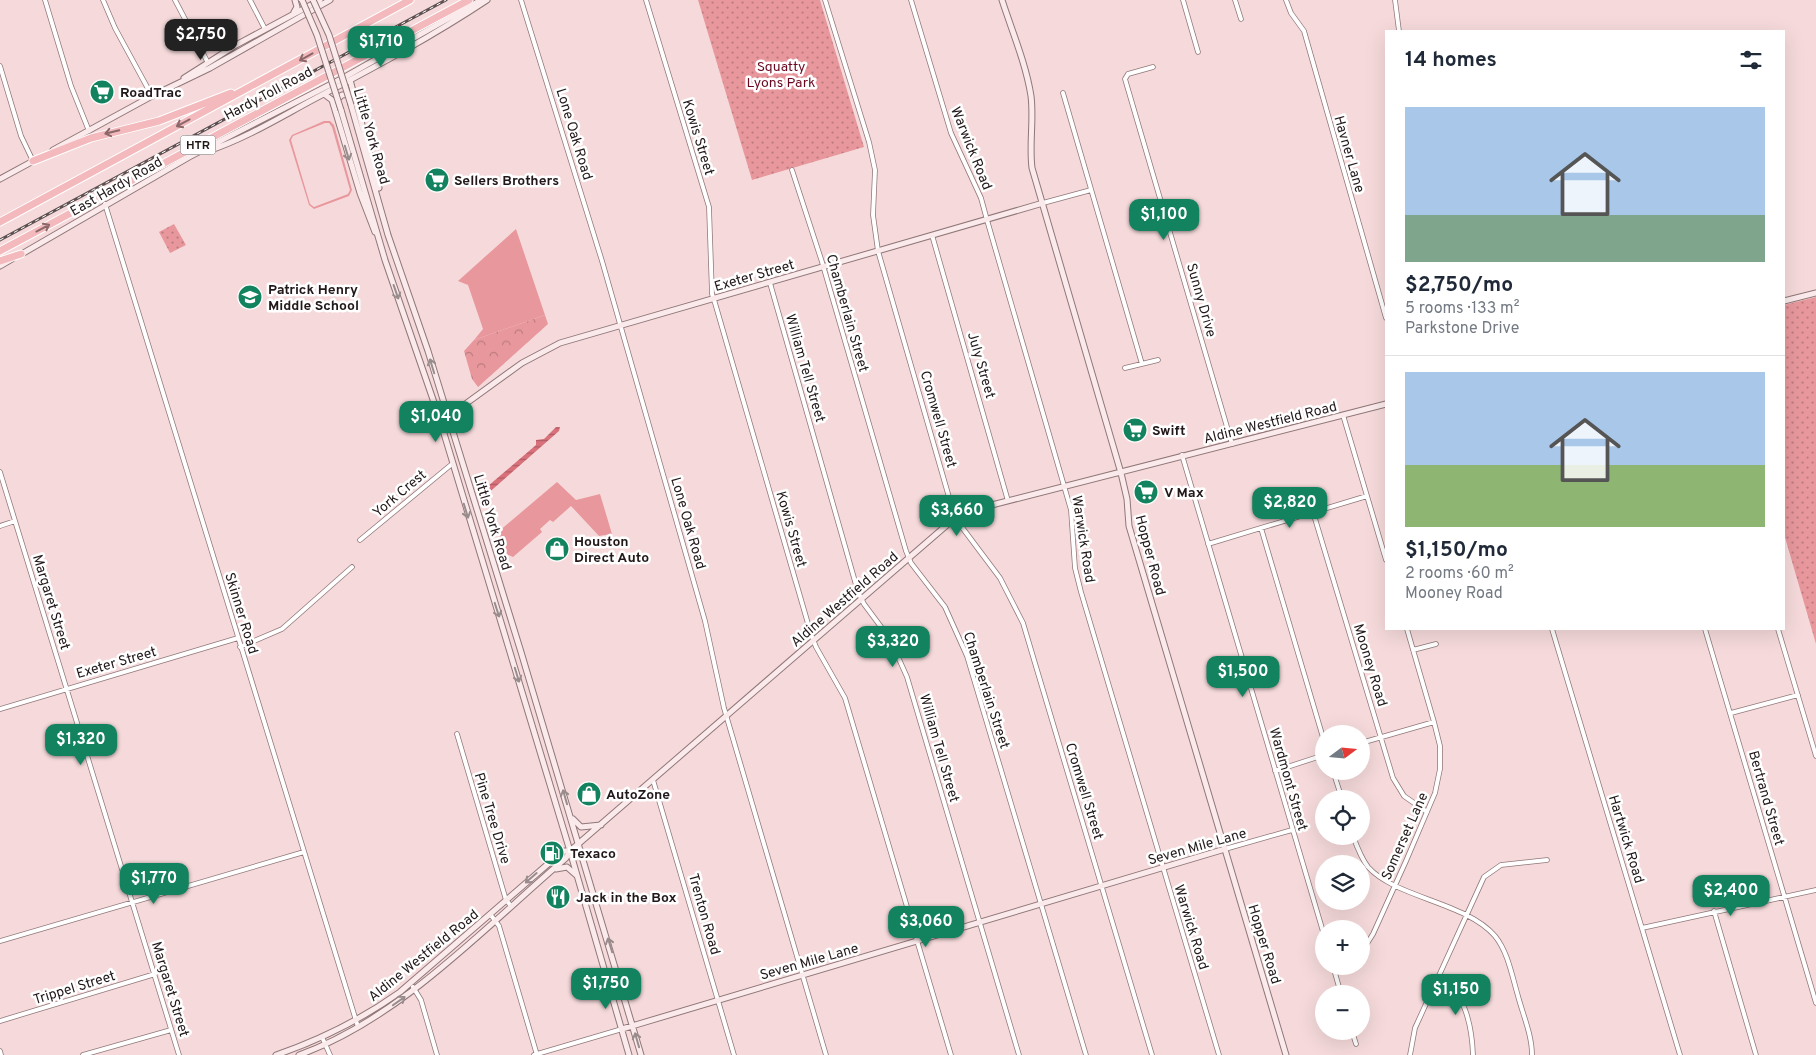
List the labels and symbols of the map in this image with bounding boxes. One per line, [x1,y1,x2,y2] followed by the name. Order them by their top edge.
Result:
[160,18,242,61] pin: $2,750
[340,26,422,68] pin: $1,710
[300,53,314,63] one-way arrow
[747,59,815,92] park label: Squatty Lyons Park
[222,64,316,125] street label: Hardy Toll Road
[89,79,115,105] supermarket icon: RoadTrac
[120,85,182,102] place label: RoadTrac
[349,86,392,186] street label: Little York Road
[552,87,596,182] street label: Lone Oak Road
[678,97,717,177] street label: Kowis Street
[946,105,995,193] street label: Warwick Road
[1329,114,1368,195] street label: Havner Lane
[176,118,191,128] one-way arrow
[104,128,120,137] one-way arrow
[180,136,216,154] road number: HTR
[343,145,353,161] one-way arrow
[68,154,166,221] street label: East Hardy Road
[424,167,450,193] supermarket icon: Sellers Brothers
[454,173,559,190] place label: Sellers Brothers
[1123,198,1205,241] pin: $1,100
[35,223,50,232] one-way arrow
[822,253,872,374] street label: Chamberlain Street
[712,257,797,296] street label: Exeter Street
[1182,261,1219,339] street label: Sunny Drive
[268,282,359,315] place label: Patrick Henry Middle School
[237,284,263,310] school or university icon: Patrick Henry Middle School
[392,284,402,300] one-way arrow
[781,312,828,425] street label: William Tell Street
[963,330,998,401] street label: July Street
[427,358,437,374] one-way arrow
[916,369,960,470] street label: Cromwell Street
[1202,399,1339,448] street label: Aldine Westfield Road
[395,400,477,443] pin: $1,040
[1122,417,1148,443] supermarket icon: Swift
[1152,423,1185,440] place label: Swift
[370,467,430,521] street label: York Crest
[469,472,514,572] street label: Little York Road
[666,475,709,571] street label: Lone Oak Road
[1133,479,1159,505] supermarket icon: V Max
[1164,485,1204,502] place label: V Max
[1249,486,1331,529] pin: $2,820
[772,489,810,570] street label: Kowis Street
[916,494,998,537] pin: $3,660
[1067,494,1098,584] street label: Warwick Road
[462,502,472,518] one-way arrow
[1131,513,1168,597] street label: Hopper Road
[574,534,649,567] place label: Houston Direct Auto
[544,536,570,562] shop icon: Houston Direct Auto
[788,549,902,651] street label: Aldine Westfield Road
[28,553,73,652] street label: Margaret Street
[220,571,261,656] street label: Skinner Road
[493,602,502,618] one-way arrow
[1349,622,1390,709] street label: Mooney Road
[852,626,934,668] pin: $3,320
[959,630,1012,751] street label: Chamberlain Street
[74,644,159,683] street label: Exeter Street
[1202,656,1284,698] pin: $1,500
[512,667,522,683] one-way arrow
[915,692,962,805] street label: William Tell Street
[40,724,122,766] pin: $1,320
[1315,725,1370,780] north arrow
[1265,726,1310,833] street label: Wardmont Street
[1061,741,1106,842] street label: Cromwell Street
[1744,749,1787,848] street label: Bertrand Street
[470,771,514,866] street label: Pine Tree Drive
[576,781,602,807] shop icon: AutoZone
[606,787,670,804] place label: AutoZone
[560,789,569,805] one-way arrow
[1378,790,1432,883] street label: Somerset Lane
[1604,793,1647,886] street label: Hartwick Road
[1146,825,1249,870] street label: Seven Mile Lane
[539,840,565,866] fuel station icon: Texaco
[570,846,616,863] place label: Texaco
[113,862,195,905] pin: $1,770
[684,872,723,957] street label: Trenton Road
[525,873,538,884] one-way arrow
[1690,874,1772,917] pin: $2,400
[1170,883,1212,972] street label: Warwick Road
[545,884,571,910] restaurant icon: Jack in the Box
[576,890,677,907] place label: Jack in the Box
[1243,903,1284,986] street label: Hopper Road
[885,906,967,948] pin: $3,060
[365,907,482,1006] street label: Aldine Westfield Road
[604,937,614,953] one-way arrow
[147,940,192,1039] street label: Margaret Street
[758,940,861,985] street label: Seven Mile Lane
[31,968,118,1009] street label: Trippel Street
[565,968,647,1010] pin: $1,750
[1415,974,1497,1016] pin: $1,150
[392,996,406,1006] one-way arrow
[632,1033,642,1049] one-way arrow

